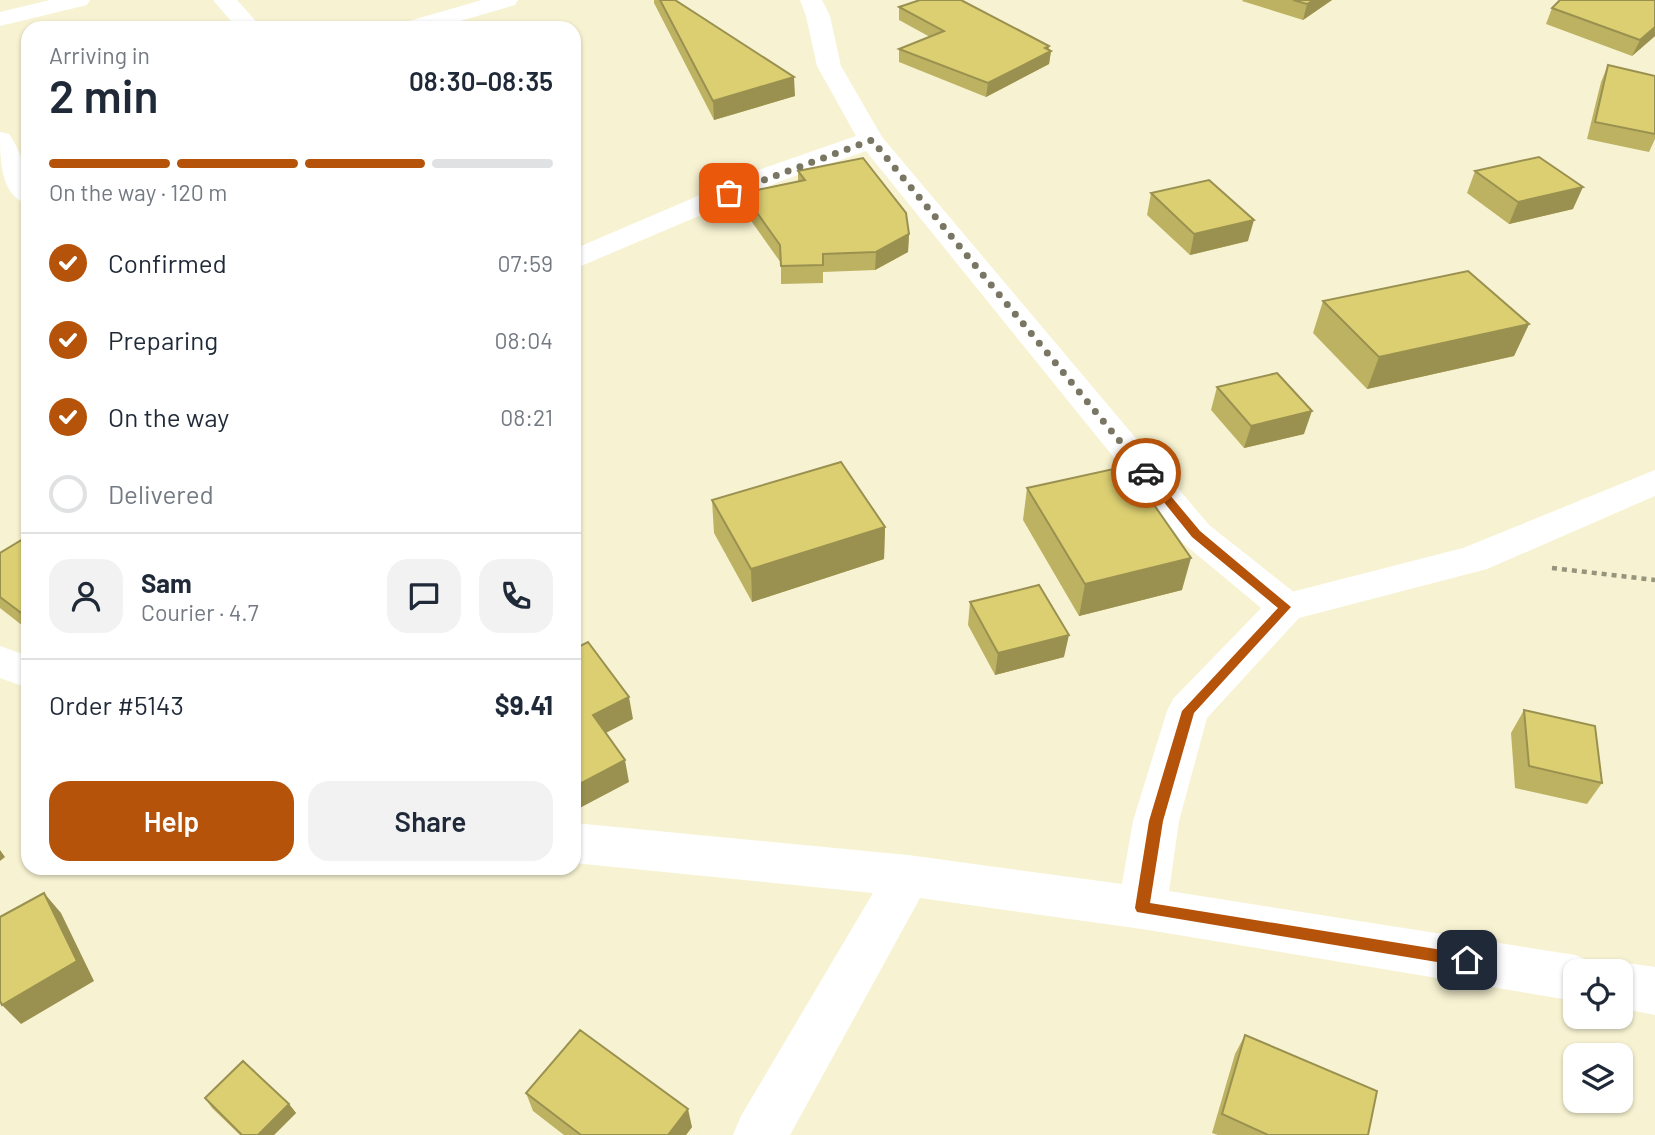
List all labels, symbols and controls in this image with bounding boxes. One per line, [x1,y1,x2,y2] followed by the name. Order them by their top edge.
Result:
[49,41,150,69] text: Arriving in
[409,65,553,96] text: 08:30–08:35
[49,67,158,122] text: 2 min
[699,163,759,223] pin
[710,174,748,212] icon: bag
[49,178,227,206] text: On the way · 120 m
[49,244,87,282] icon: check
[108,247,227,278] text: Confirmed
[498,249,553,277] text: 07:59
[49,321,87,359] icon: check
[108,324,218,355] text: Preparing
[495,326,553,354] text: 08:04
[49,398,87,436] icon: check
[108,401,229,432] text: On the way
[500,403,553,431] text: 08:21
[1111,438,1181,508] courier
[1127,454,1165,492] icon: car
[108,478,214,509] text: Delivered
[49,559,123,633] button: person
[387,559,461,633] button: chat
[479,559,553,633] button: phone
[141,567,192,598] text: Sam
[141,598,259,626] text: Courier · 4.7
[49,689,184,720] text: Order #5143
[495,689,553,720] text: $9.41
[49,781,294,861] button: Help
[308,781,553,861] button: Share
[1437,930,1497,990] pin
[1448,941,1486,979] icon: home
[1563,959,1633,1113] map controls
[1563,959,1633,1029] button: locate
[1563,1043,1633,1113] button: layers

